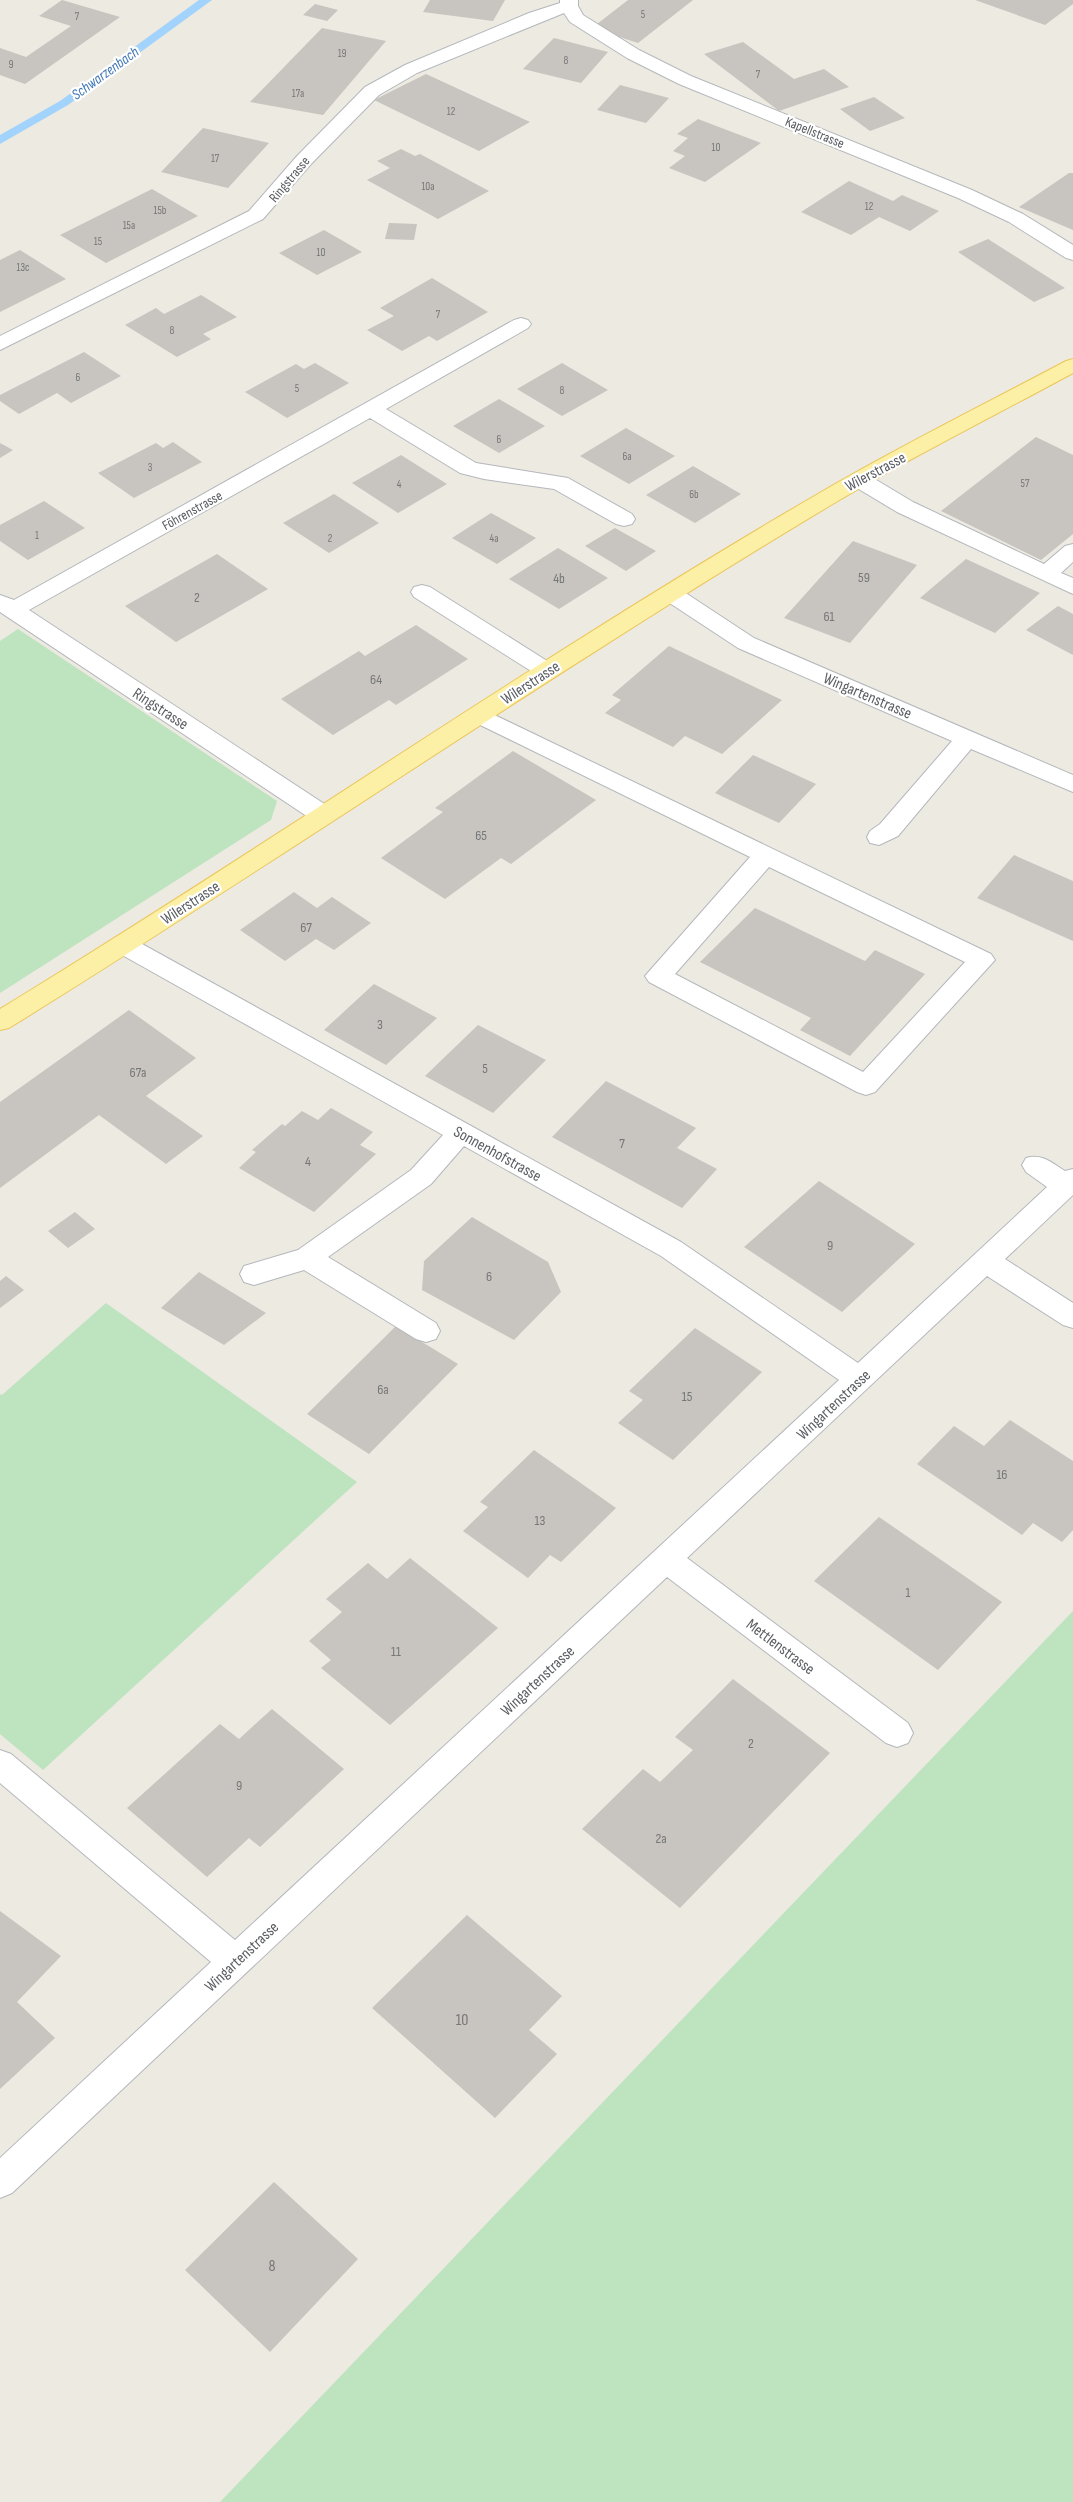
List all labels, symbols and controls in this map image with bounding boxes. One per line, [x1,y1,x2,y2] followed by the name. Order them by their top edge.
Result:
[641,8,645,21] house number: 5
[75,10,80,23] house number: 7
[68,43,143,104] water label: Schwarzenbach
[338,47,346,60] house number: 19
[564,54,569,67] house number: 8
[9,58,14,71] house number: 9
[756,68,761,81] house number: 7
[292,87,304,100] house number: 17a
[447,105,456,118] house number: 12
[783,113,847,152] street label: Kapellstrasse
[712,141,720,154] house number: 10
[211,152,220,165] house number: 17
[265,153,313,206] street label: Ringstrasse
[422,180,435,193] house number: 10a
[865,200,874,213] house number: 12
[154,204,167,217] house number: 15b
[123,219,135,232] house number: 15a
[94,235,102,248] house number: 15
[317,246,325,259] house number: 10
[17,261,29,274] house number: 13c
[436,308,441,321] house number: 7
[170,324,175,337] house number: 8
[76,371,81,384] house number: 6
[295,382,299,395] house number: 5
[560,384,565,397] house number: 8
[497,433,502,446] house number: 6
[842,448,909,496] street label: Wilerstrasse
[622,450,632,463] house number: 6a
[148,461,153,474] house number: 3
[1021,477,1030,490] house number: 57
[397,478,402,491] house number: 4
[159,487,225,534] street label: Föhrenstrasse
[689,488,699,501] house number: 6b
[35,529,39,542] house number: 1
[328,532,333,545] house number: 2
[490,532,498,545] house number: 4a
[858,569,870,586] house number: 59
[553,570,565,587] house number: 4b
[194,589,200,606] house number: 2
[823,608,835,625] house number: 61
[498,657,564,709] street label: Wilerstrasse
[820,669,915,724] street label: Wingartenstrasse
[370,671,382,688] house number: 64
[129,684,192,734] street label: Ringstrasse
[475,827,487,844] house number: 65
[158,877,224,929] street label: Wilerstrasse
[300,919,312,936] house number: 67
[377,1016,383,1033] house number: 3
[482,1060,488,1077] house number: 5
[130,1064,146,1081] house number: 67a
[450,1122,544,1186] street label: Sonnenhofstrasse
[619,1135,625,1152] house number: 7
[305,1153,311,1170] house number: 4
[827,1237,833,1254] house number: 9
[486,1268,492,1285] house number: 6
[793,1366,875,1444] street label: Wingartenstrasse
[377,1381,389,1398] house number: 6a
[682,1388,693,1405] house number: 15
[996,1466,1008,1483] house number: 16
[535,1512,546,1529] house number: 13
[906,1584,911,1601] house number: 1
[742,1615,818,1679] street label: Mettlenstrasse
[497,1642,579,1720] street label: Wingartenstrasse
[391,1643,401,1660] house number: 11
[748,1735,754,1752] house number: 2
[236,1777,242,1794] house number: 9
[655,1830,667,1847] house number: 2a
[201,1918,283,1996] street label: Wingartenstrasse
[456,2011,468,2030] house number: 10
[268,2257,276,2276] house number: 8

